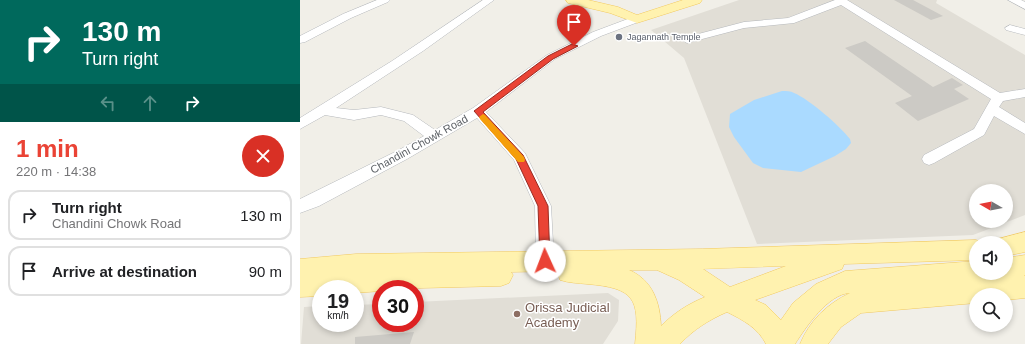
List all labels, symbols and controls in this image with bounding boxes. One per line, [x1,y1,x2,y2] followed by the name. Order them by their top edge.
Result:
[557,5,591,46] pin
[563,11,585,33] icon: arrive
[16,16,68,68] icon: right
[82,16,161,47] text: 130 m
[614,32,624,42] marker: Jagannath Temple
[627,32,700,42] place label: Jagannath Temple
[82,49,158,69] text: Turn right
[97,92,119,114] icon: left
[139,92,161,114] icon: ahead
[181,92,203,114] icon: right
[368,112,470,176] street label: Chandini Chowk Road
[16,135,79,162] text: 1 min
[242,135,284,177] button: close
[16,164,96,179] text: 220 m · 14:38
[969,184,1013,228] north arrow
[969,184,1013,332] map controls
[52,199,122,216] text: Turn right
[18,204,40,226] icon: right
[240,207,282,224] text: 130 m
[52,216,181,231] text: Chandini Chowk Road
[969,236,1013,280] button: sound
[524,240,566,282] position arrow
[18,260,40,282] icon: arrive
[52,263,197,280] text: Arrive at destination
[249,263,282,280] text: 90 m
[372,280,424,332] speed limit sign: 30
[969,288,1013,332] button: search
[327,290,349,312] text: 19
[525,300,610,330] place label: Orissa Judicial Academy
[512,309,522,319] marker: Orissa Judicial Academy
[327,310,349,321] text: km/h

